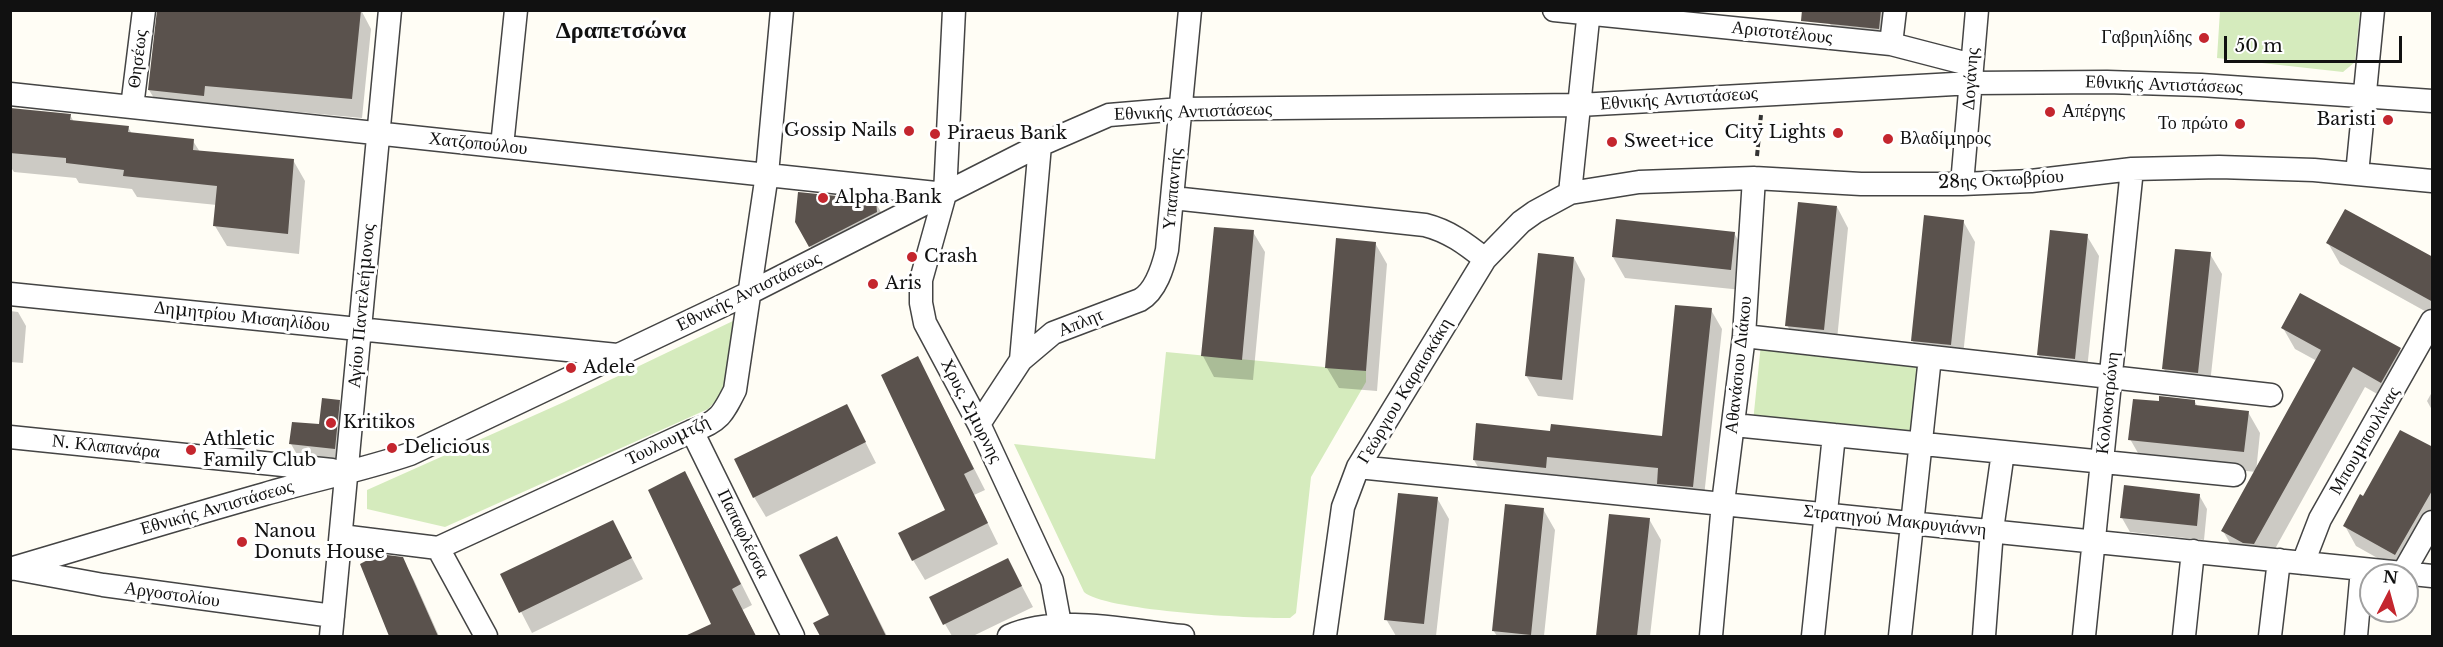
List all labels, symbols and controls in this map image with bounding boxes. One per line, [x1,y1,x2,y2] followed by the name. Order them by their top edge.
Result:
[556,17,686,45] district label: Δραπετσώνα
[1730,17,1834,49] street label: Αριστοτέλους
[2227,24,2406,62] scale bar
[2101,27,2192,49] place label: Γαβριηλίδης
[124,29,152,89] street label: Θησέως
[2197,31,2211,45] marker: Γαβριηλίδης
[2235,35,2283,57] text: 50 m
[1958,47,1984,111] street label: Δογάνης
[2085,71,2243,99] street label: Εθνικής Αντιστάσεως
[1600,83,1758,115] street label: Εθνικής Αντιστάσεως
[1114,98,1272,126] street label: Εθνικής Αντιστάσεως
[2062,101,2125,123] place label: Απέργης
[2043,105,2057,119] marker: Απέργης
[2316,109,2376,131] place label: Baristi
[2158,113,2228,135] place label: Το πρώτο
[2381,113,2395,127] marker: Baristi
[2233,117,2247,131] marker: Το πρώτο
[784,120,897,142] place label: Gossip Nails
[1725,122,1826,144] place label: City Lights
[947,123,1067,145] place label: Piraeus Bank
[902,124,916,138] marker: Gossip Nails
[1831,126,1845,140] marker: City Lights
[928,127,942,141] marker: Piraeus Bank
[428,128,528,160] street label: Χατζοπούλου
[1900,128,1991,150] place label: Βλαδίμηρος
[1624,131,1714,153] place label: Sweet+ice
[1881,132,1895,146] marker: Βλαδίμηρος
[1605,135,1619,149] marker: Sweet+ice
[1159,147,1187,231] street label: Υπαπαντής
[1938,166,2064,194] street label: 28ης Οκτωβρίου
[835,187,942,209] place label: Alpha Bank
[816,191,830,205] marker: Alpha Bank
[344,223,380,389] street label: Αγίου Παντελεήμονος
[924,246,978,268] place label: Crash
[673,248,825,336] street label: Εθνικής Αντιστάσεως
[905,250,919,264] marker: Crash
[885,273,922,295] place label: Aris
[866,277,880,291] marker: Aris
[1721,295,1757,435] street label: Αθανάσιου Διάκου
[153,297,331,337] street label: Δημητρίου Μισαηλίδου
[1055,304,1107,342] street label: Απλητ
[1353,314,1457,468] street label: Γεώργιου Καραισκάκη
[2092,351,2124,455] street label: Κολοκοτρώνη
[936,355,1006,467] street label: Χρυς. Σμυρνης
[583,357,635,379] place label: Adele
[564,361,578,375] marker: Adele
[2325,383,2405,499] street label: Μπουμπουλίνας
[623,411,713,471] street label: Τουλουμτζή
[343,412,415,434] place label: Kritikos
[324,416,338,430] marker: Kritikos
[203,429,316,472] place label: Athletic Family Club
[51,431,161,463] street label: Ν. Κλαπανάρα
[404,437,490,459] place label: Delicious
[385,441,399,455] marker: Delicious
[184,443,198,457] marker: Athletic Family Club
[138,476,296,540] street label: Εθνικής Αντιστάσεως
[712,486,774,582] street label: Παπαφλέσσα
[1802,501,1988,541] street label: Στρατηγού Μακρυγιάννη
[254,521,385,564] place label: Nanou Donuts House
[235,535,249,549] marker: Nanou Donuts House
[2359,563,2419,623] north arrow
[2382,566,2399,588] text: N
[123,578,221,612] street label: Αργοστολίου

